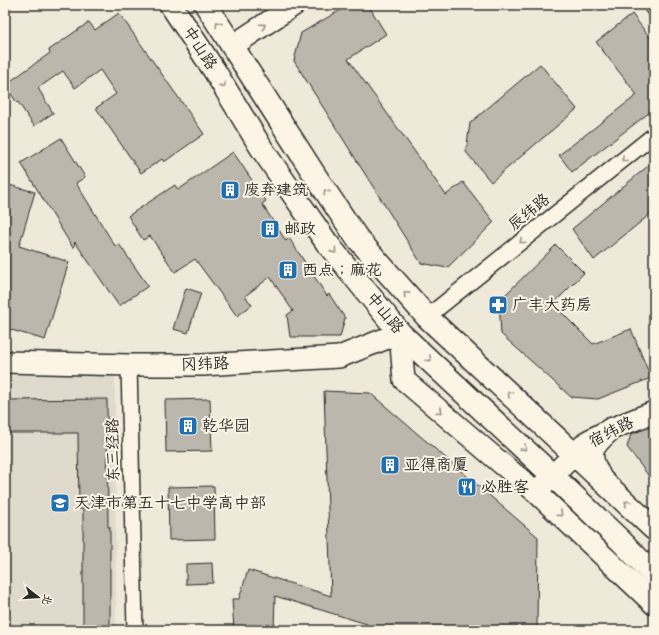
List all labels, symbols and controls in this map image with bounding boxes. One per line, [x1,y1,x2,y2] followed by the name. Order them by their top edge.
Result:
[215,21,223,28] one-way arrow
[179,22,221,74] street label: 中山路
[259,23,266,31] one-way arrow
[218,81,225,88] one-way arrow
[621,155,628,162] one-way arrow
[219,179,241,201] building icon: 废弃建筑
[244,180,308,200] place label: 废弃建筑
[323,189,331,196] one-way arrow
[504,189,554,235] street label: 辰纬路
[259,218,281,240] building icon: 邮政
[284,219,316,239] place label: 邮政
[520,236,527,243] one-way arrow
[329,247,336,254] one-way arrow
[277,259,299,281] building icon: 西点；麻花
[302,260,382,280] place label: 西点；麻花
[362,288,408,338] street label: 中山路
[404,291,411,299] one-way arrow
[487,294,509,316] pharmacy icon: 广丰大药房
[512,295,592,315] place label: 广丰大药房
[181,353,229,375] street label: 冈纬路
[424,354,431,361] one-way arrow
[507,391,515,399] one-way arrow
[436,406,443,413] one-way arrow
[585,412,637,452] street label: 宿纬路
[177,415,199,437] building icon: 乾华园
[202,416,250,436] place label: 乾华园
[102,418,124,482] street label: 东三经路
[519,443,527,451] one-way arrow
[379,454,401,476] building icon: 亚得商厦
[404,455,468,475] place label: 亚得商厦
[456,476,478,498] restaurant icon: 必胜客
[481,477,529,497] place label: 必胜客
[49,492,71,514] school or university icon: 天津市第五十七中学高中部
[74,493,266,513] place label: 天津市第五十七中学高中部
[624,500,632,508] one-way arrow
[555,509,563,517] one-way arrow
[18,577,58,617] north arrow
[39,593,56,607] text: 北

